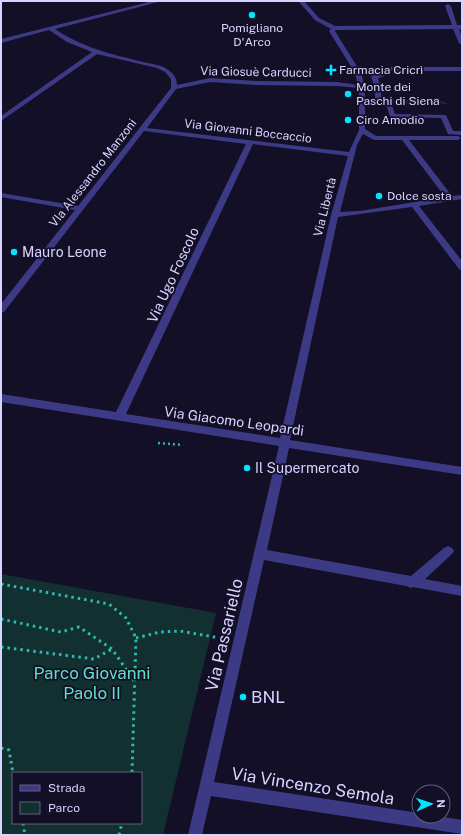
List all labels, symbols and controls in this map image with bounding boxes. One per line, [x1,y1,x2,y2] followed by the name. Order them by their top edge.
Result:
[247,10,257,20] marker: Pomigliano D'Arco
[221,21,283,49] place label: Pomigliano D'Arco
[339,63,423,77] place label: Farmacia Cricrì
[200,64,312,80] street label: Via Giosuè Carducci
[326,65,336,75] marker: Farmacia Cricrì
[356,80,440,108] place label: Monte dei Paschi di Siena
[343,89,353,99] marker: Monte dei Paschi di Siena
[356,113,424,127] place label: Ciro Amodio
[343,115,353,125] marker: Ciro Amodio
[46,116,140,230] street label: VIa Alessandro Manzoni
[183,116,313,146] street label: Via Giovanni Boccaccio
[311,176,339,238] street label: Via Libertà
[387,189,452,203] place label: Dolce sosta
[374,191,384,201] marker: Dolce sosta
[144,225,202,325] street label: Via Ugo Foscolo
[22,244,107,260] place label: Mauro Leone
[9,247,19,257] marker: Mauro Leone
[163,403,305,439] street label: Via Giacomo Leopardi
[255,460,360,476] place label: Il Supermercato
[242,463,252,473] marker: Il Supermercato
[201,576,247,694] street label: Via Passariello
[33,663,151,703] park label: Parco Giovanni Paolo II
[251,687,285,707] place label: BNL
[238,692,248,702] marker: BNL
[230,763,396,809] street label: Via Vincenzo Semola
[12,772,142,824] legend
[48,781,85,795] text: Strada
[411,784,451,824] north arrow
[435,799,447,808] text: N
[48,801,80,815] text: Parco

